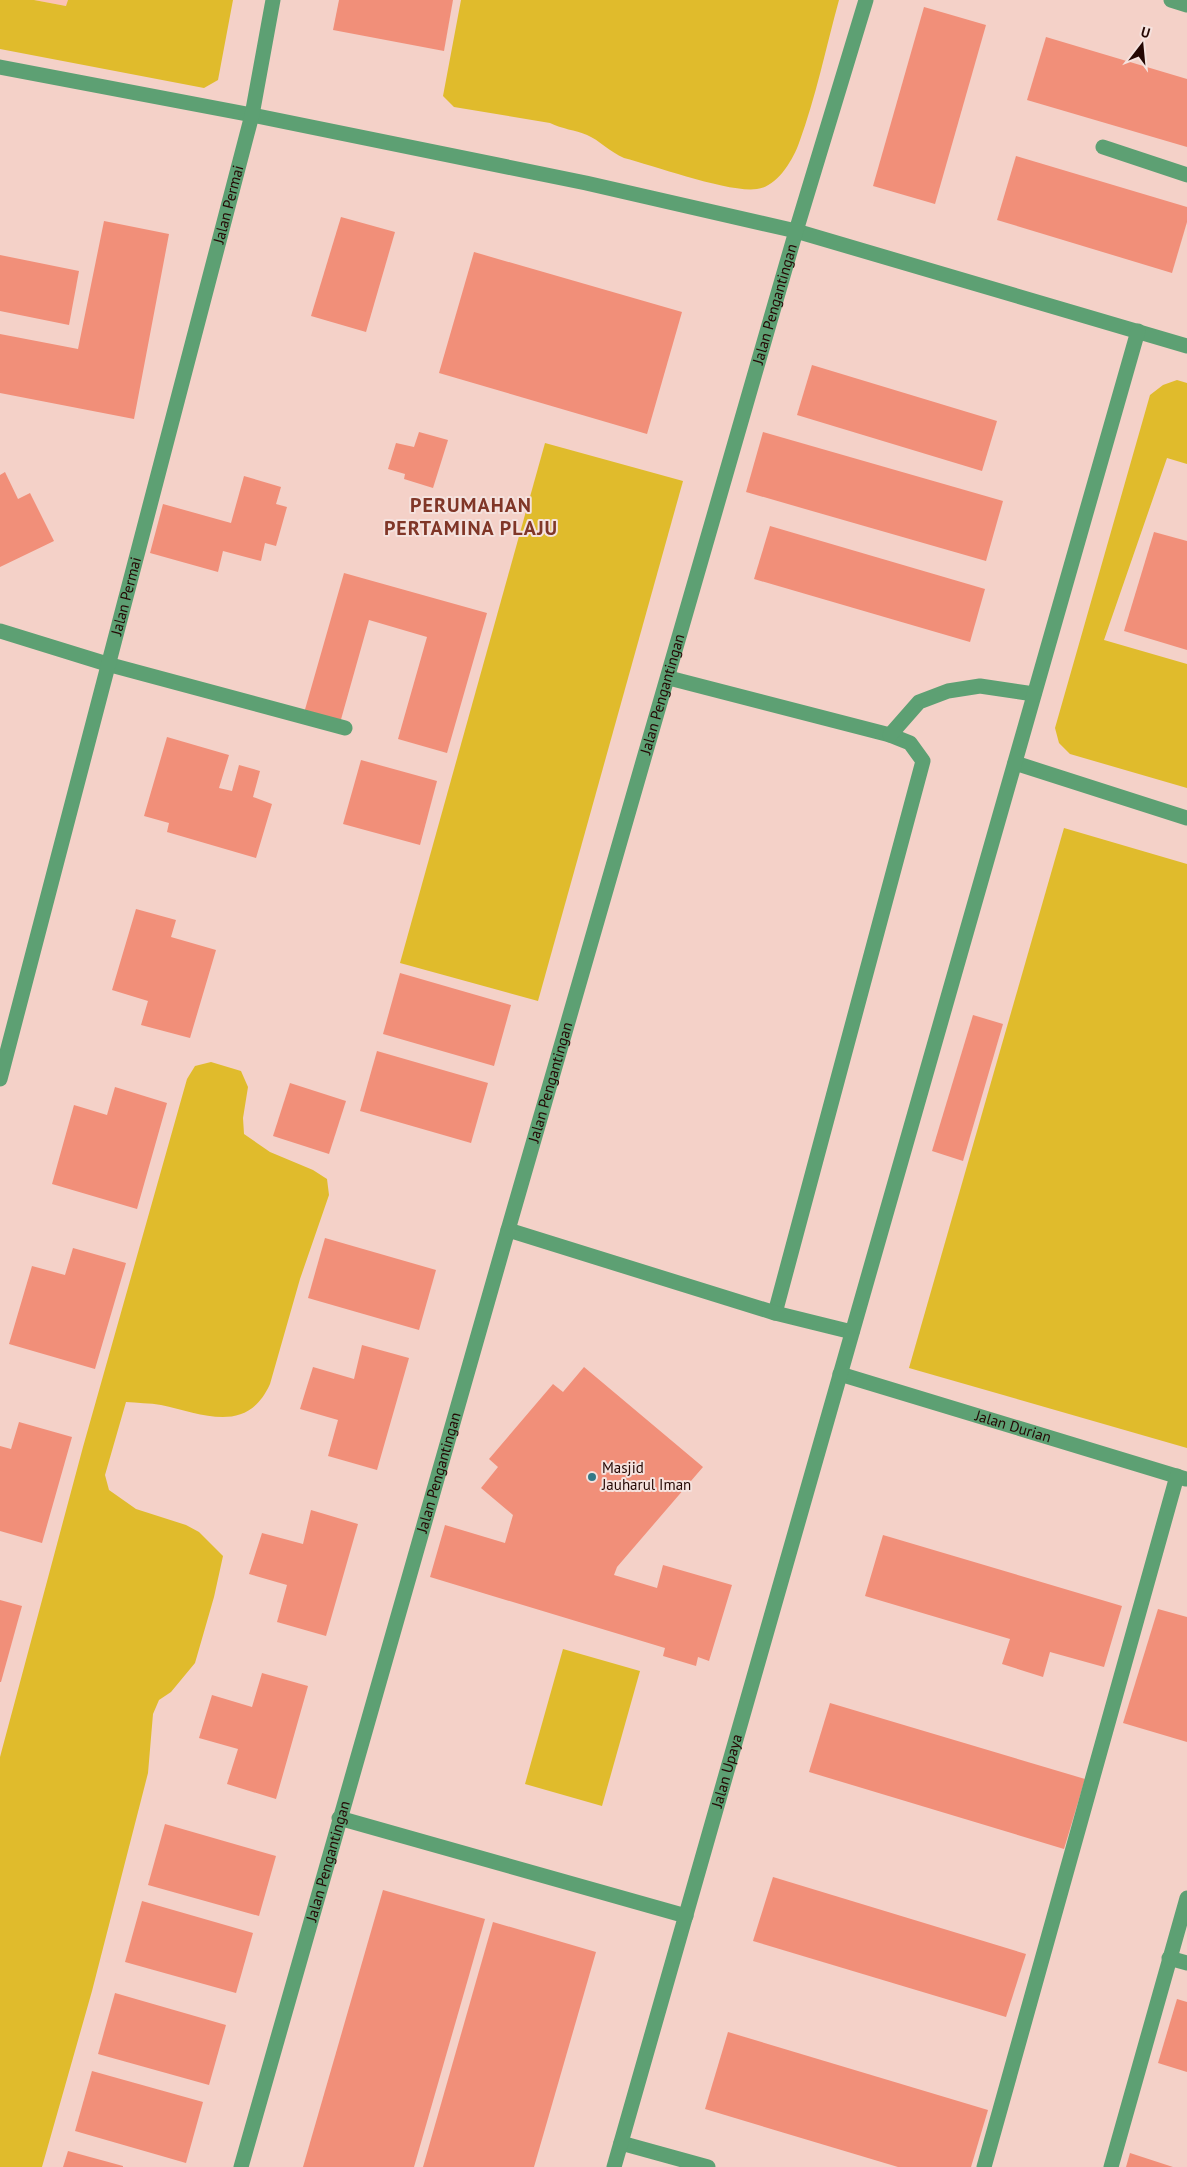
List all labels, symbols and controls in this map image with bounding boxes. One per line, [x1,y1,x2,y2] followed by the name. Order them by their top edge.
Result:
[1117,20,1167,70] north arrow
[1139,23,1152,42] text: U
[209,163,247,246] street label: Jalan Permai
[748,241,801,367] street label: Jalan Pengantingan
[384,492,558,541] district label: PERUMAHAN PERTAMINA PLAJU
[106,555,145,638] street label: Jalan Permai
[635,632,688,757] street label: Jalan Pengantingan
[523,1020,576,1146] street label: Jalan Pengantingan
[972,1405,1054,1447] street label: Jalan Durian
[412,1410,465,1536] street label: Jalan Pengantingan
[601,1458,691,1494] place label: Masjid Jauharul Iman
[586,1471,598,1483] marker: Masjid Jauharul Iman
[707,1732,746,1811] street label: Jalan Upaya
[301,1799,354,1924] street label: Jalan Pengantingan

